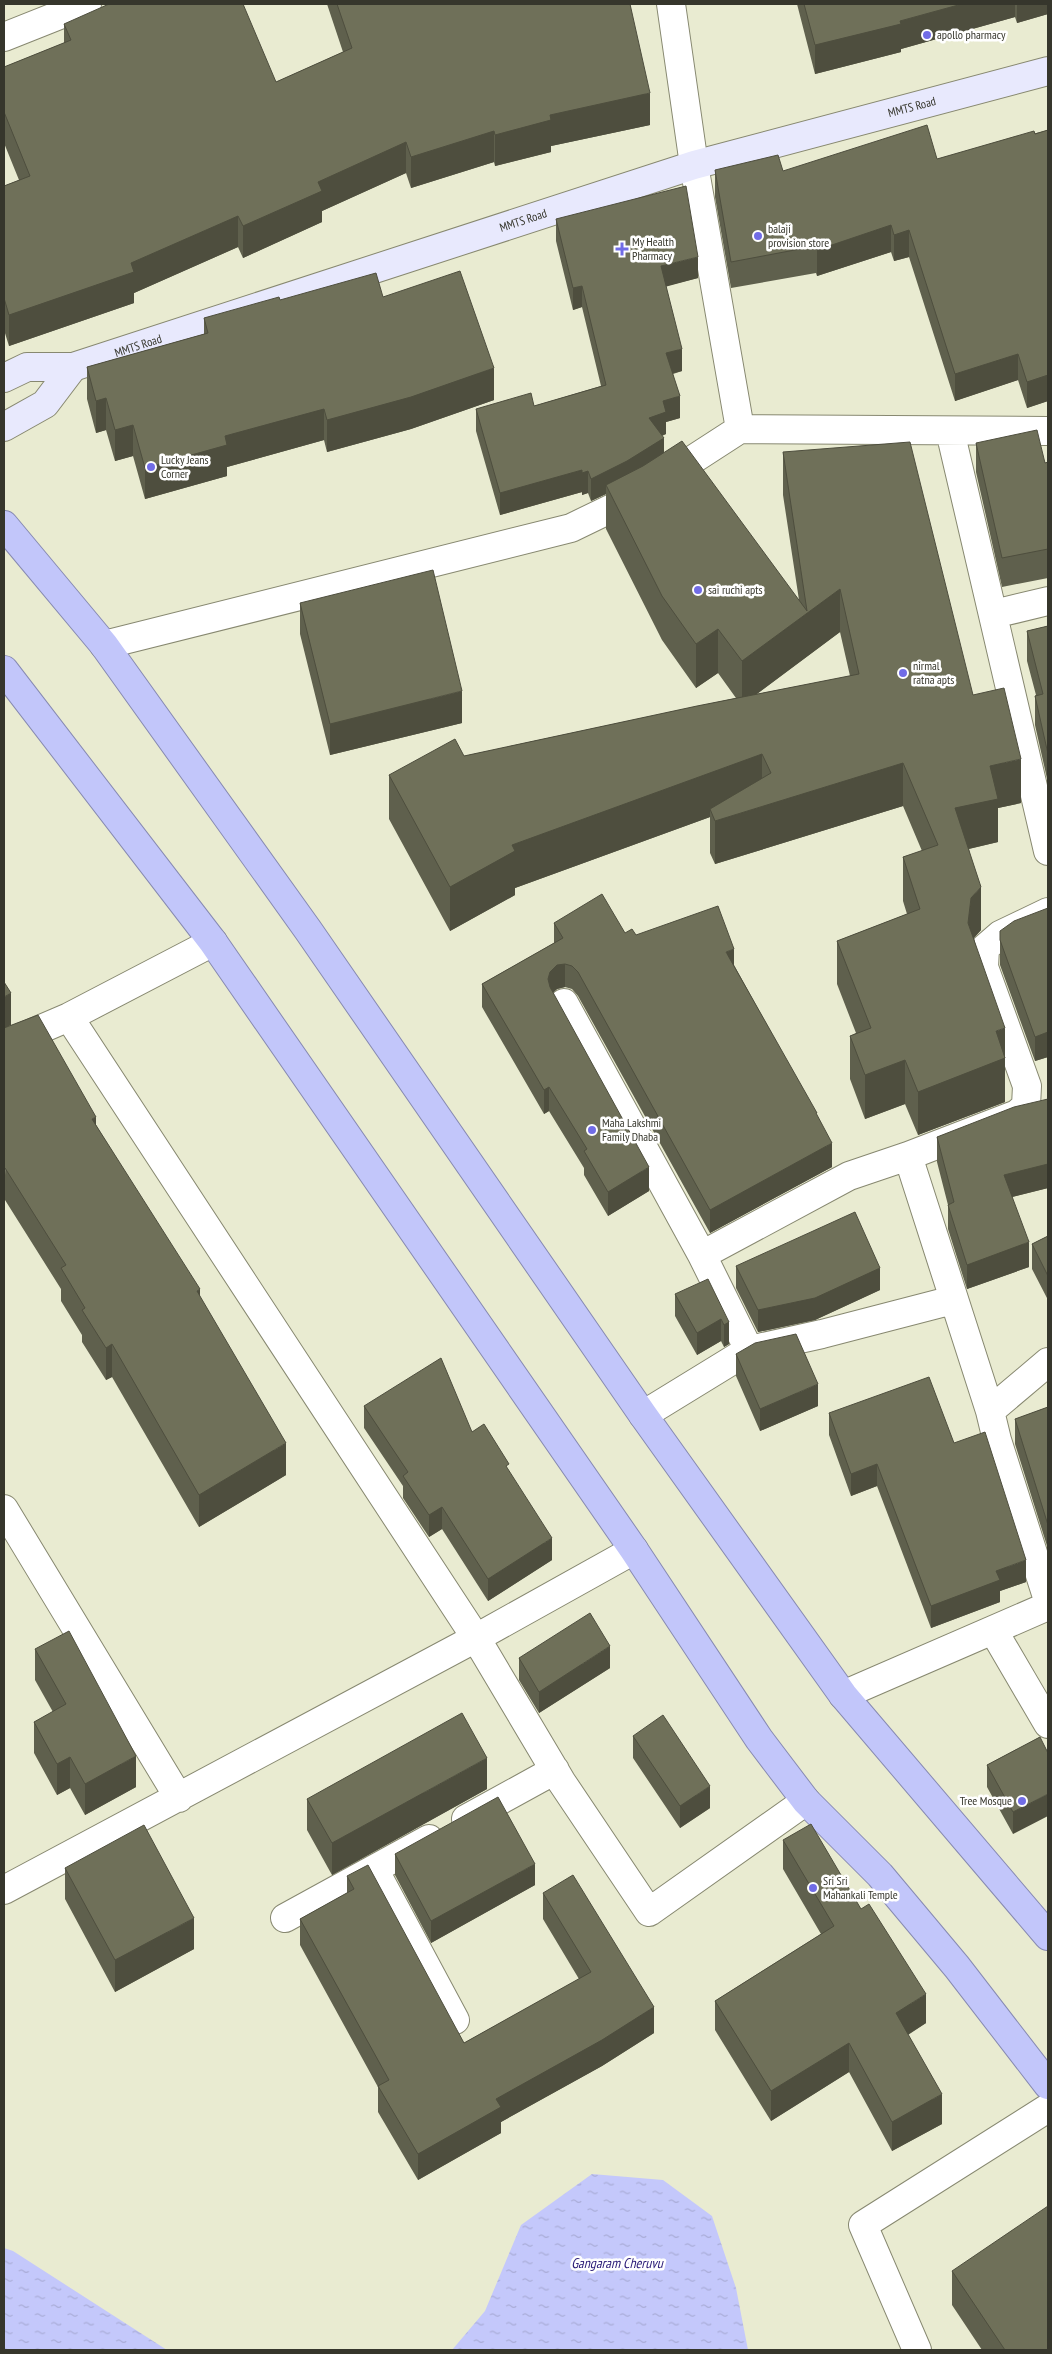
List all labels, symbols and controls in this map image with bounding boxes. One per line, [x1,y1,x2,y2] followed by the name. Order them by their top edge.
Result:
[937,27,1006,42] place label: apollo pharmacy
[921,29,933,41] marker: apollo pharmacy
[886,93,937,120] street label: MMTS Road
[498,205,549,235] street label: MMTS Road
[768,221,829,250] place label: balaji provision store
[752,230,764,242] marker: balaji provision store
[632,234,674,263] place label: My Health Pharmacy
[616,243,628,255] marker: My Health Pharmacy
[112,331,164,360] street label: MMTS Road
[161,452,209,481] place label: Lucky Jeans Corner
[145,461,157,473] marker: Lucky Jeans Corner
[708,582,763,597] place label: sai ruchi apts
[692,584,704,596] marker: sai ruchi apts
[913,658,954,687] place label: nirmal ratna apts
[897,667,909,679] marker: nirmal ratna apts
[602,1115,661,1144] place label: Maha Lakshmi Family Dhaba
[586,1124,598,1136] marker: Maha Lakshmi Family Dhaba
[960,1793,1012,1808] place label: Tree Mosque
[1016,1795,1028,1807] marker: Tree Mosque
[823,1873,898,1902] place label: Sri Sri Mahankali Temple
[807,1882,819,1894] marker: Sri Sri Mahankali Temple
[571,2254,664,2272] water label: Gangaram Cheruvu

